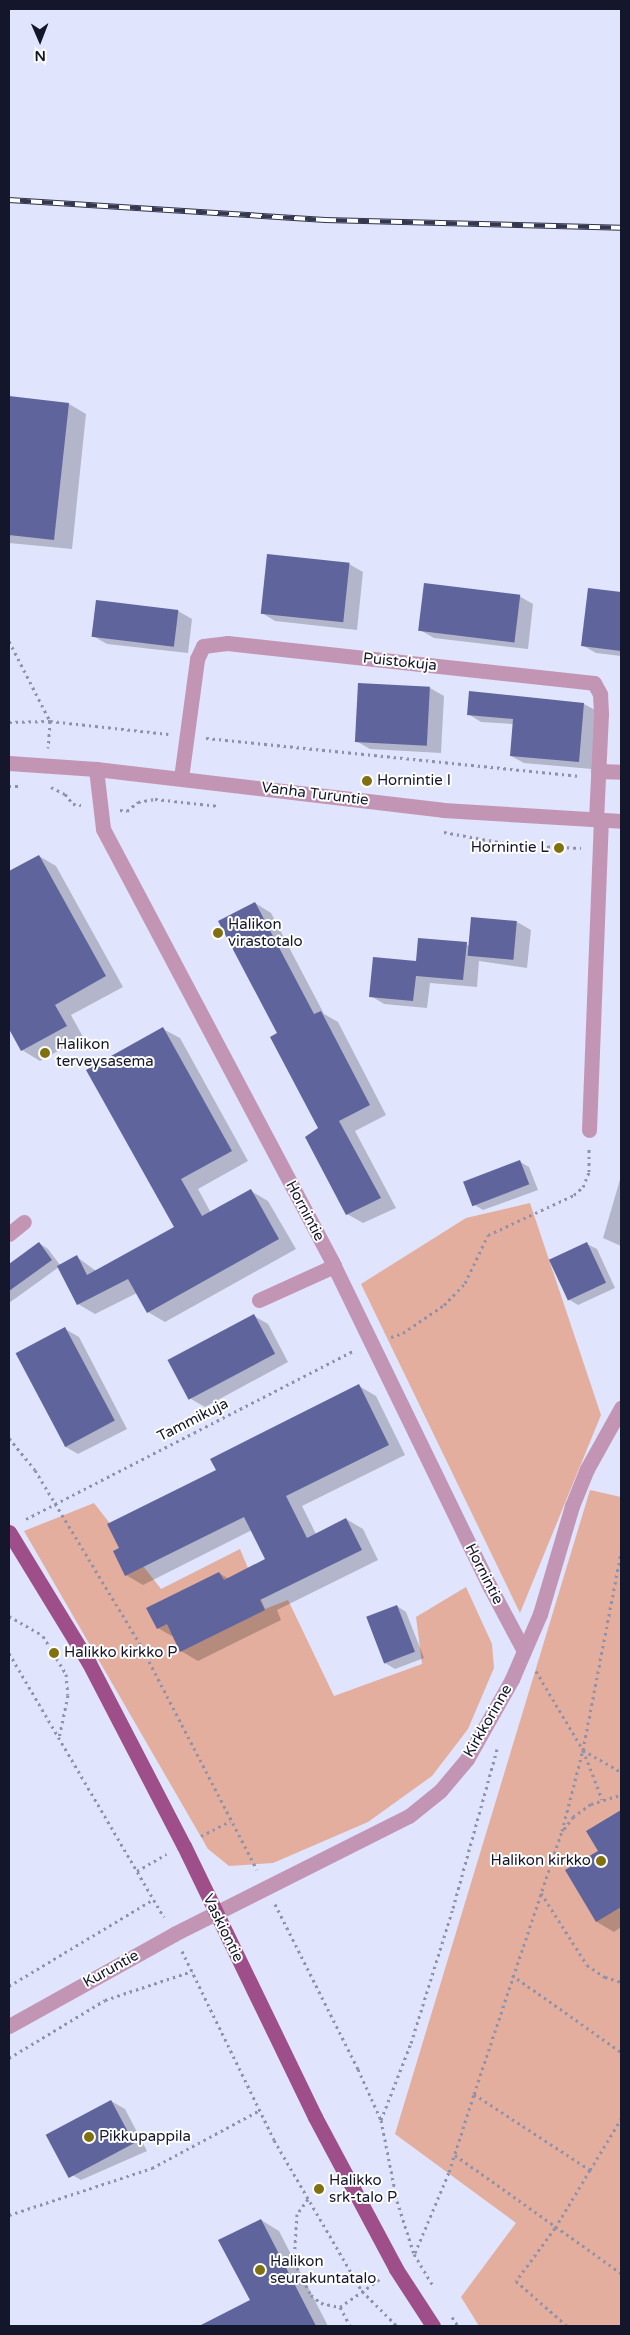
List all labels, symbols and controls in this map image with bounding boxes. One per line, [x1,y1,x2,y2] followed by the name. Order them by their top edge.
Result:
[15,15,65,65] north arrow
[34,47,46,64] text: N
[362,649,438,675] street label: Puistokuja
[377,772,451,790] place label: Hornintie I
[361,775,373,787] marker: Hornintie I
[260,778,370,810] street label: Vanha Turuntie
[471,839,549,857] place label: Hornintie L
[553,842,565,854] marker: Hornintie L
[228,915,303,950] place label: Halikon virastotalo
[212,927,224,939] marker: Halikon virastotalo
[56,1035,154,1070] place label: Halikon terveysasema
[38,1046,52,1060] marker: Halikon terveysasema
[282,1178,328,1244] street label: Hornintie
[155,1394,231,1446] street label: Tammikuja
[461,1541,507,1607] street label: Hornintie
[64,1644,177,1662] place label: Halikko kirkko P
[48,1647,60,1659] marker: Halikko kirkko P
[460,1681,516,1761] street label: Kirkkorinne
[491,1852,591,1870] place label: Halikon kirkko
[595,1855,607,1867] marker: Halikon kirkko
[199,1891,247,1965] street label: Vaskiontie
[80,1946,142,1992] street label: Kuruntie
[99,2128,191,2146] place label: Pikkupappila
[83,2131,95,2143] marker: Pikkupappila
[329,2171,397,2206] place label: Halikko srk-talo P
[313,2183,325,2195] marker: Halikko srk-talo P
[270,2252,376,2287] place label: Halikon seurakuntatalo
[254,2264,266,2276] marker: Halikon seurakuntatalo

